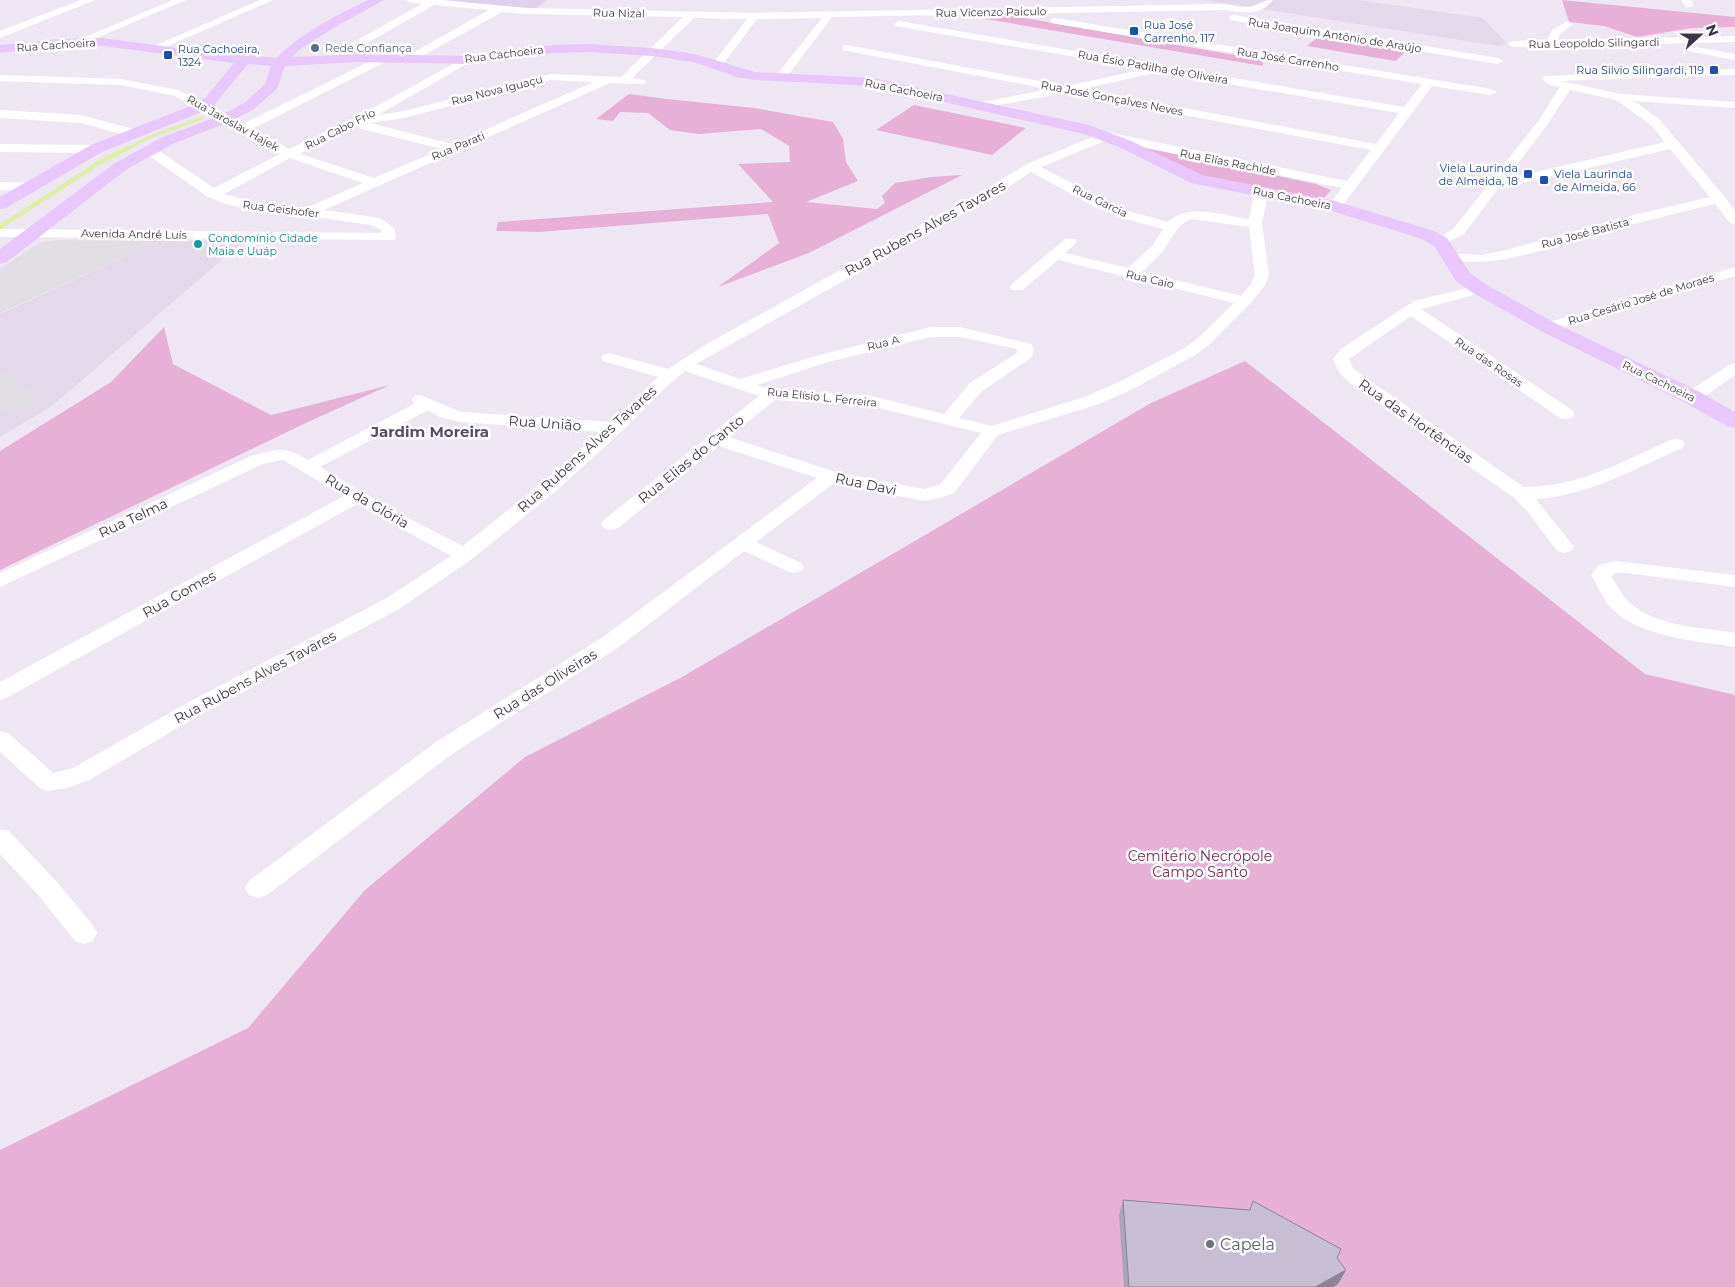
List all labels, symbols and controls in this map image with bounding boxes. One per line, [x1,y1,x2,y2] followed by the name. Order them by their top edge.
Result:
[935,4,1047,20] street label: Rua Vicenzo Paiculo
[593,6,645,20] street label: Rua Nizal
[1675,10,1725,60] north arrow
[1247,14,1423,56] street label: Rua Joaquim Antônio de Araújo
[1144,18,1215,45] place label: Rua José Carrenho, 117
[1702,22,1723,39] text: N
[1128,25,1140,37] marker: Rua José Carrenho, 117
[16,35,96,55] street label: Rua Cachoeira
[1528,35,1660,51] street label: Rua Leopoldo Silingardi
[325,41,412,55] place label: Rede Confiança
[178,42,260,69] place label: Rua Cachoeira, 1324
[309,42,321,54] marker: Rede Confiança
[464,42,544,66] street label: Rua Cachoeira
[1236,44,1340,74] street label: Rua José Carrenho
[1077,47,1229,87] street label: Rua Ésio Padilha de Oliveira
[162,49,174,61] marker: Rua Cachoeira, 1324
[1576,63,1704,77] place label: Rua Silvio Silingardi, 119
[1708,64,1720,76] marker: Rua Silvio Silingardi, 119
[450,72,544,108] street label: Rua Nova Iguaçu
[864,76,944,104] street label: Rua Cachoeira
[1040,77,1185,119] street label: Rua José Gonçalves Neves
[185,92,282,154] street label: Rua Jaroslav Hajek
[302,105,378,153] street label: Rua Cabo Frio
[429,128,487,164] street label: Rua Parati
[1179,146,1278,178] street label: Rua Elías Rachide
[1439,161,1518,188] place label: Viela Laurinda de Almeida, 18
[1554,167,1636,194] place label: Viela Laurinda de Almeida, 66
[1522,168,1534,180] marker: Viela Laurinda de Almeida, 18
[1538,174,1550,186] marker: Viela Laurinda de Almeida, 66
[841,176,1009,280] street label: Rua Rubens Alves Tavares
[1070,182,1130,220] street label: Rua Garcia
[1252,184,1332,212] street label: Rua Cachoeira
[242,197,320,221] street label: Rua Geishofer
[1540,215,1630,251] street label: Rua José Batista
[81,226,188,242] street label: Avenida André Luís
[208,231,318,258] place label: Condomínio Cidade Maia e Uuáp
[192,238,204,250] marker: Condomínio Cidade Maia e Uuáp
[1125,267,1175,291] street label: Rua Caio
[1566,270,1716,328] street label: Rua Cesário José de Moraes
[865,332,901,354] street label: Rua A
[1452,334,1526,390] street label: Rua das Rosas
[1620,357,1698,405] street label: Rua Cachoeira
[1355,375,1477,467] street label: Rua das Hortências
[514,382,660,516] street label: Rua Rubens Alves Tavares
[766,384,878,410] street label: Rua Elísio L. Ferreira
[508,411,582,435] street label: Rua União
[635,411,748,507] street label: Rua Elias do Canto
[370,422,489,441] district label: Jardim Moreira
[834,469,898,499] street label: Rua Davi
[322,470,412,532] street label: Rua da Glória
[96,494,170,542] street label: Rua Telma
[139,566,219,622] street label: Rua Gomes
[171,626,339,727] street label: Rua Rubens Alves Tavares
[490,645,600,723] street label: Rua das Oliveiras
[1128,847,1272,881] park label: Cemitério Necrópole Campo Santo
[1220,1235,1275,1254] place label: Capela
[1204,1238,1216,1250] marker: Capela

